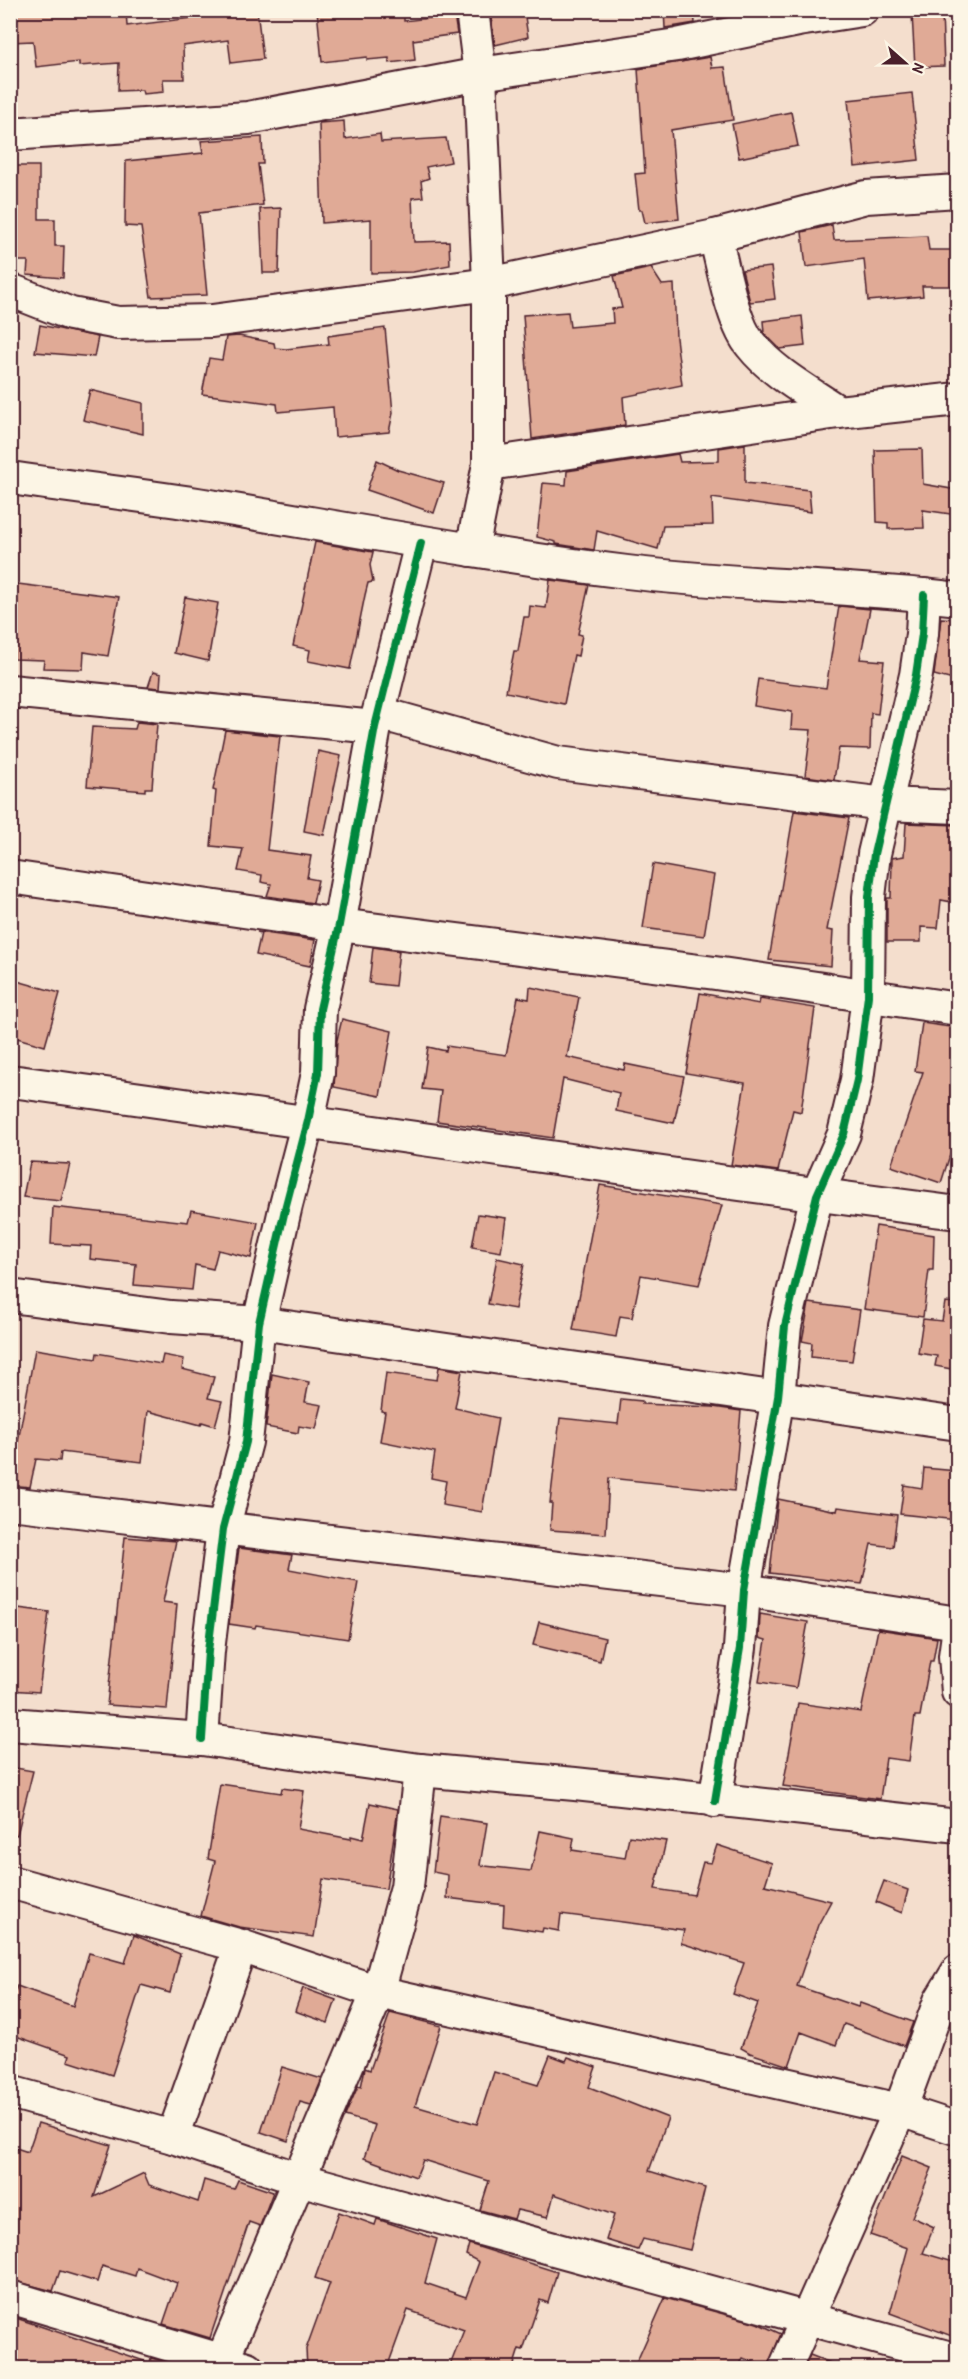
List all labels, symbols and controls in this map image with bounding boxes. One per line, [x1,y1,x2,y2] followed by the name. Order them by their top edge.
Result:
[875,33,935,93] north arrow
[907,60,931,77] text: N

